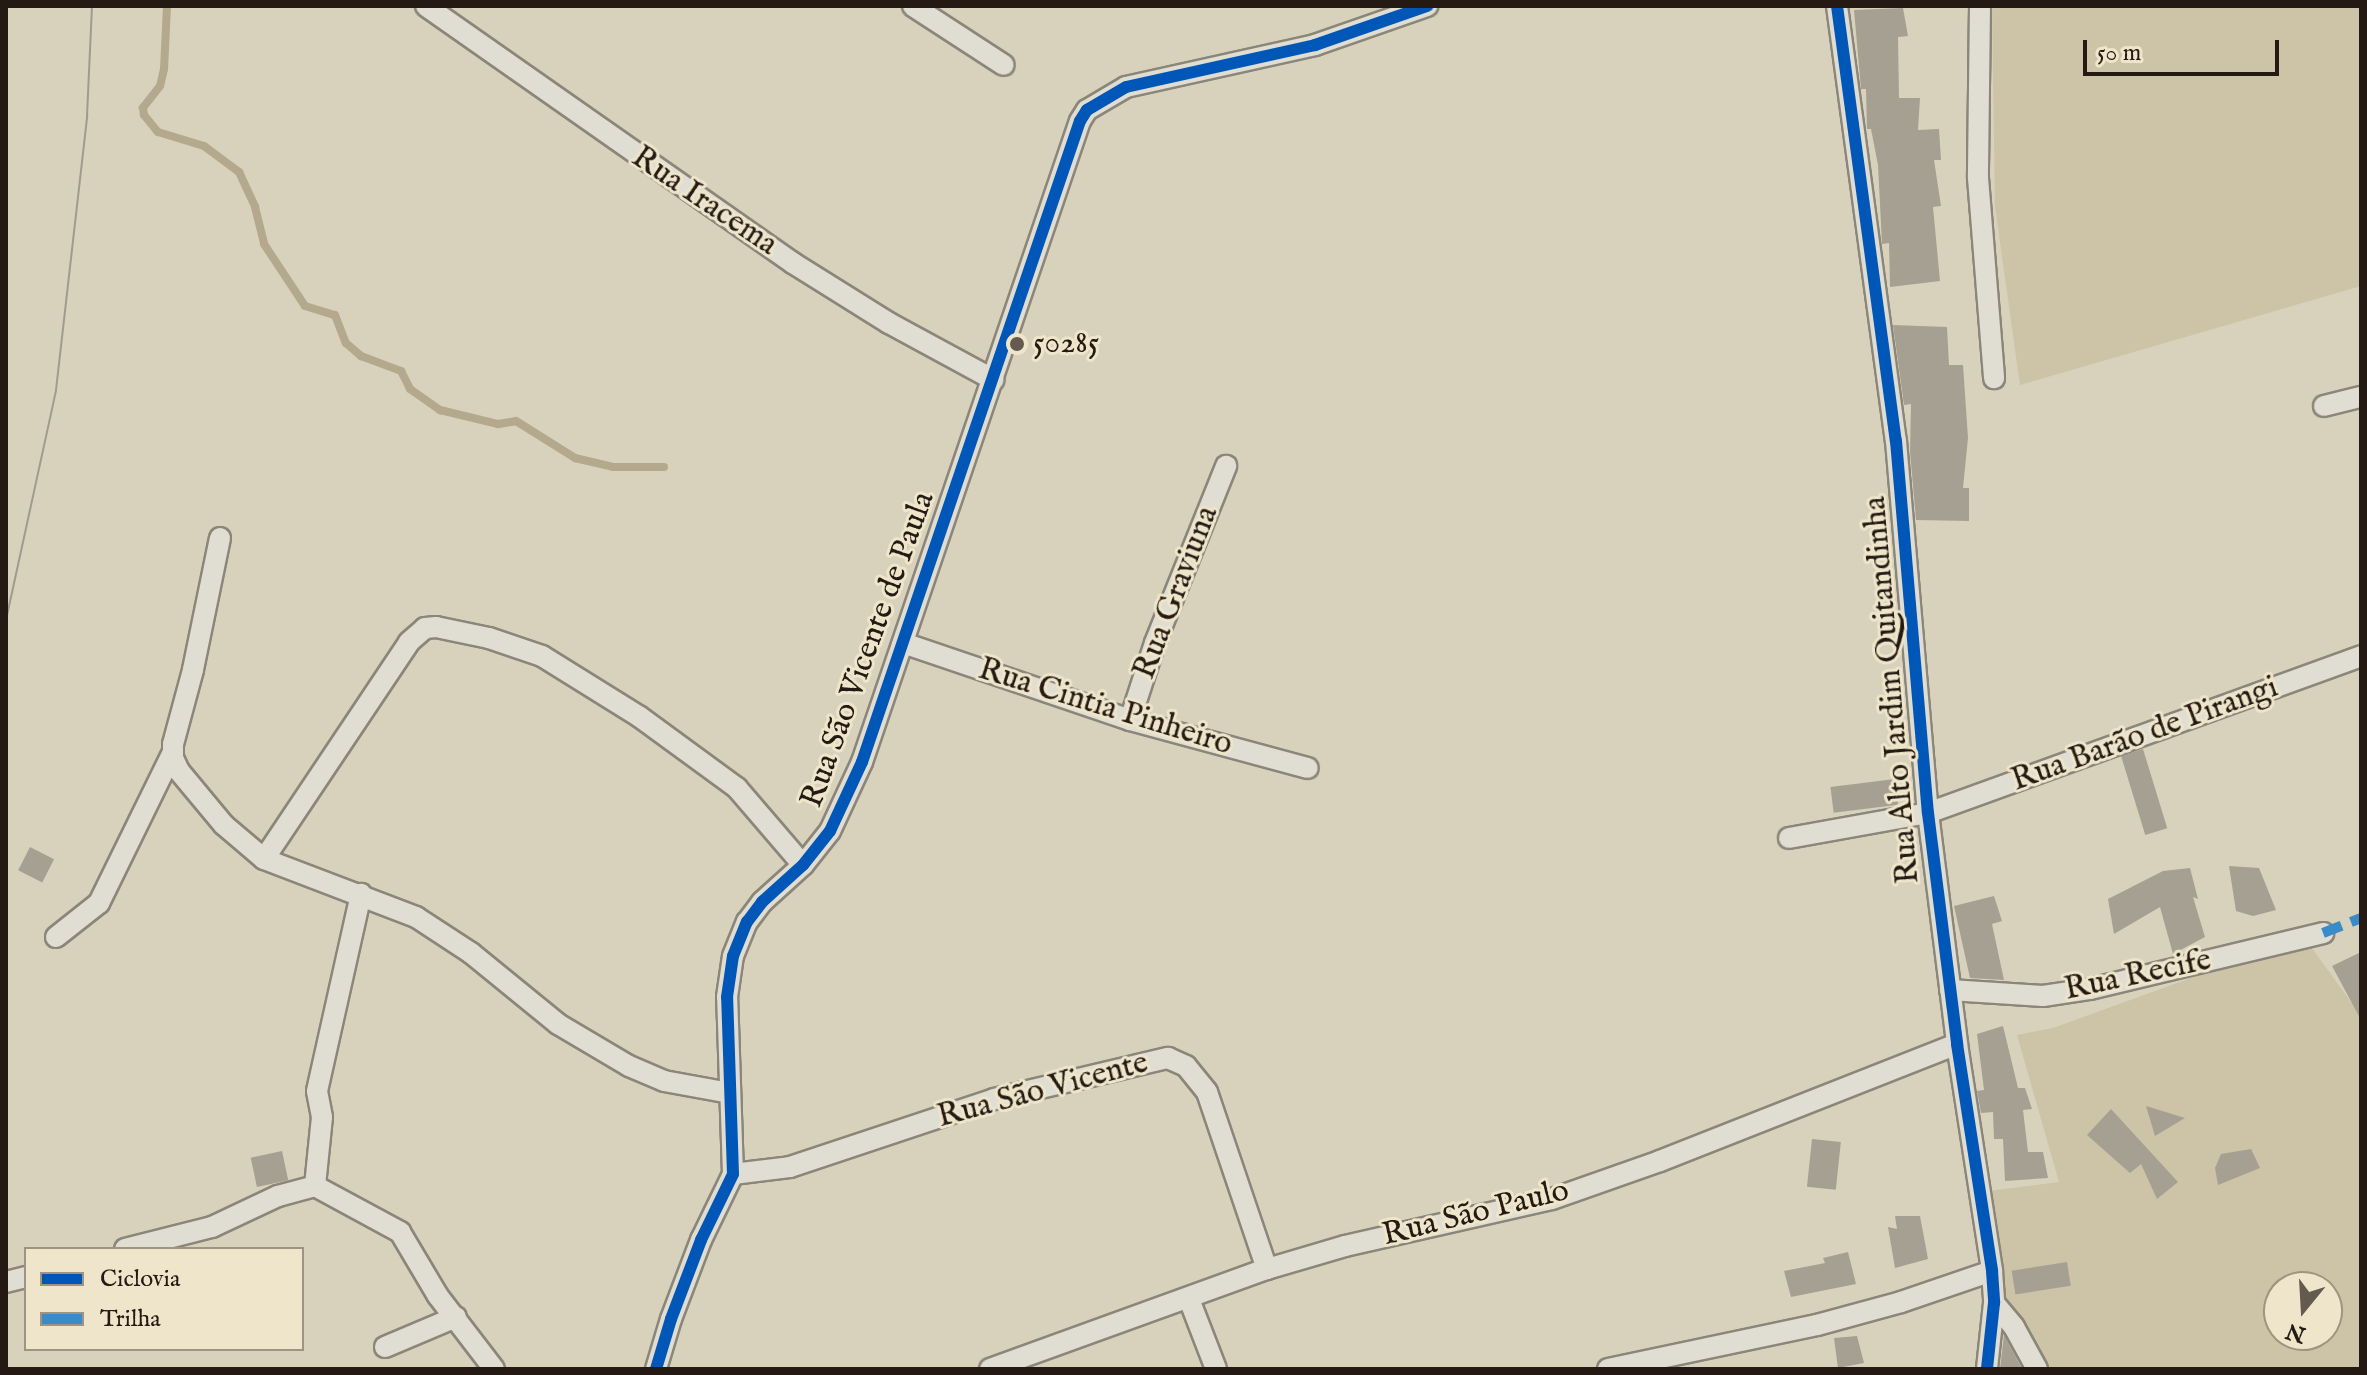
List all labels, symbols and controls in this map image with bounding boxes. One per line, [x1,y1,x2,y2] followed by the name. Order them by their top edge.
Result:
[2087,24,2283,74] scale bar
[2097,38,2141,69] text: 50 m
[624,139,784,265] street label: Rua Iracema
[1033,325,1099,363] place label: 50285
[1008,335,1026,353] marker: 50285
[794,487,944,813] street label: Rua São Vicente de Paula
[1857,495,1929,885] street label: Rua Alto Jardim Quitandinha
[1126,501,1228,685] street label: Rua Graviuna
[973,651,1237,765] street label: Rua Cintia Pinheiro
[2007,669,2283,801] street label: Rua Barão de Pirangi
[2061,942,2215,1010] street label: Rua Recife
[933,1044,1153,1138] street label: Rua São Vicente
[1379,1172,1573,1256] street label: Rua São Paulo
[24,1247,304,1351] legend
[100,1264,180,1295] text: Ciclovia
[2263,1271,2343,1351] north arrow
[100,1304,161,1335] text: Trilha
[2283,1316,2310,1348] text: N

